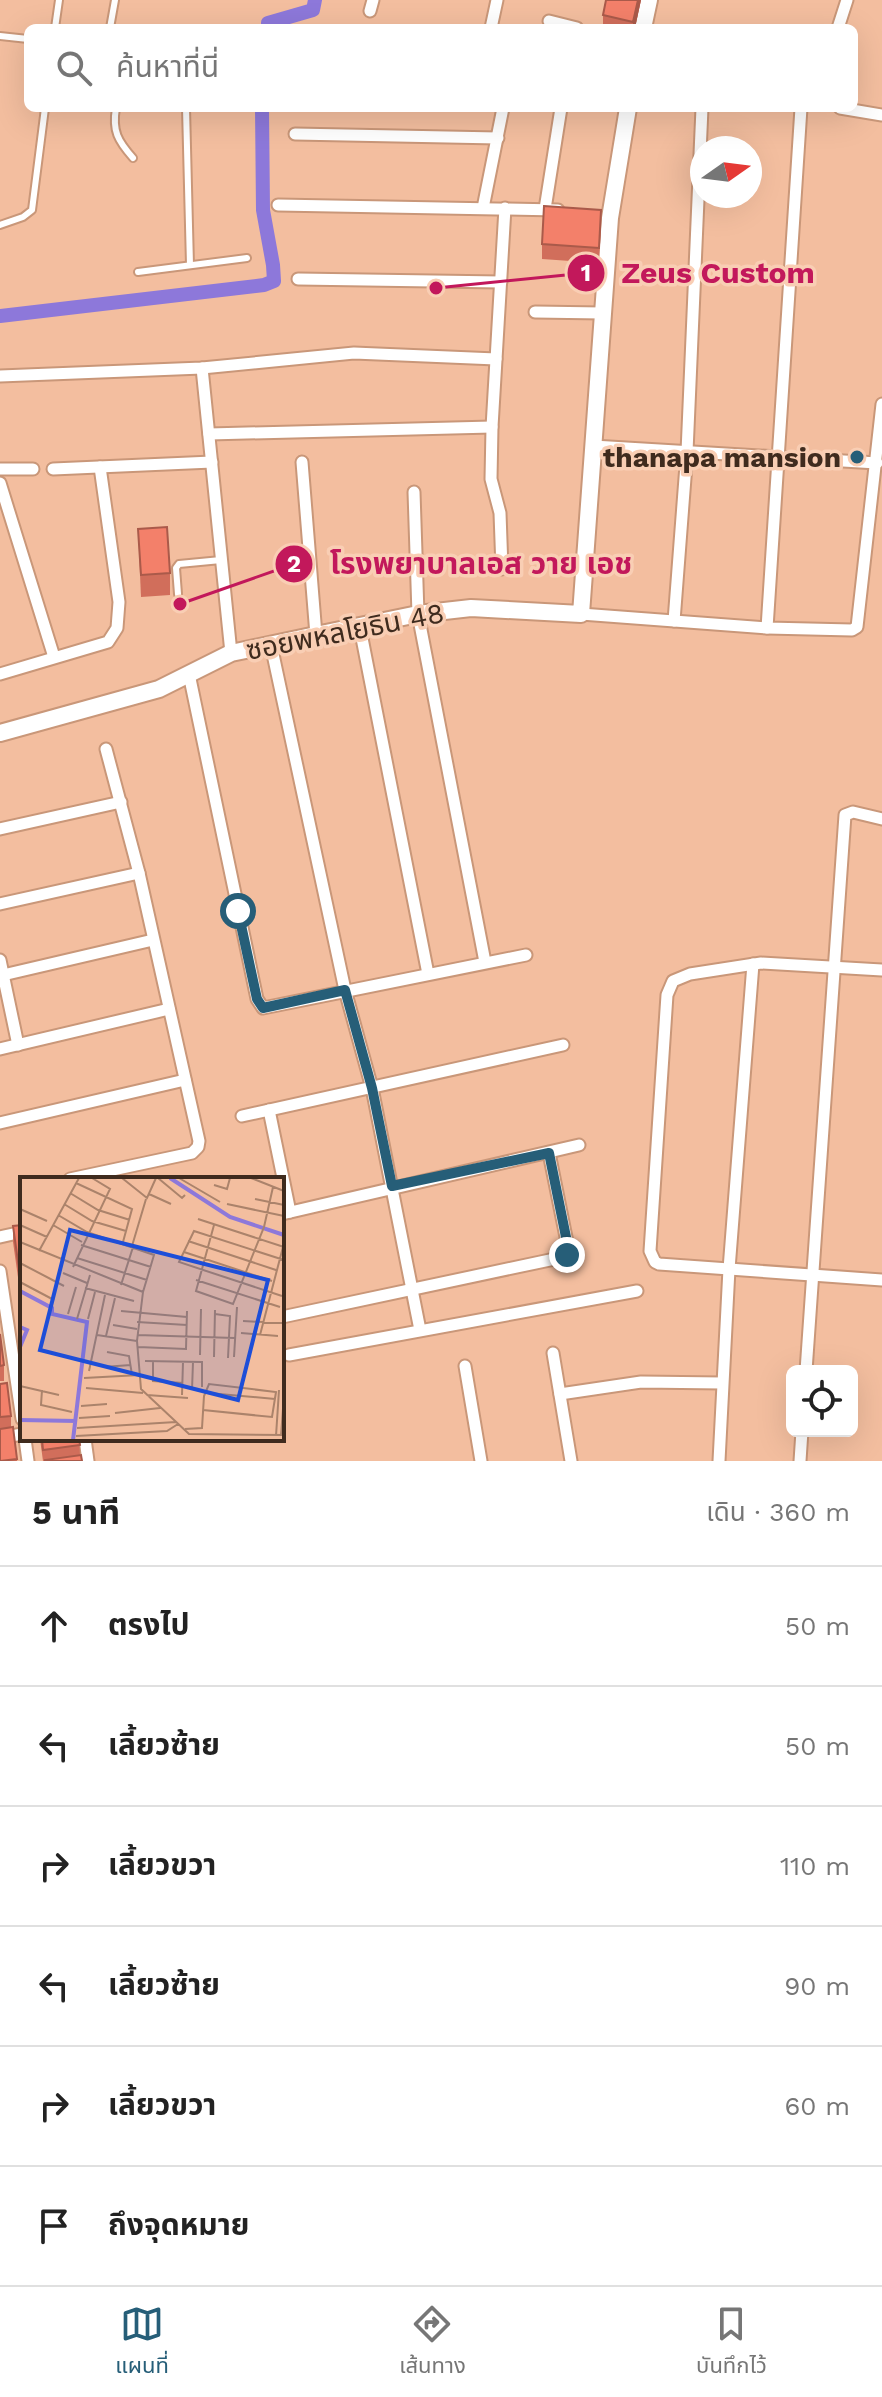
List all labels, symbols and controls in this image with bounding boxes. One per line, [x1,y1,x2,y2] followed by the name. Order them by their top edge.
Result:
[24,24,858,112] search box
[52,46,96,90] icon: search
[116,49,219,84] text: ค้นหาที่นี่
[690,136,762,208] north arrow
[566,246,831,300] callout: Zeus Custom
[621,255,815,290] text: Zeus Custom
[581,259,591,287] text: 1
[603,441,841,474] place label: thanapa mansion
[848,448,866,466] marker: thanapa mansion
[274,537,649,591] callout: โรงพยาบาลเอส วาย เอช
[330,546,632,581] text: โรงพยาบาลเอส วาย เอช
[287,550,301,578] text: 2
[243,596,447,667] street label: ซอยพหลโยธิน 48
[220,893,256,929] route start
[20,1177,284,1441] inset map
[549,1237,585,1273] route end
[786,1365,858,1437] map controls
[786,1365,858,1437] button: locate
[32,1492,120,1532] text: 5 นาที
[706,1497,850,1527] text: เดิน · 360 m
[32,1604,76,1648] icon: ahead
[108,1607,190,1642] text: ตรงไป
[785,1611,850,1641] text: 50 m
[32,1724,76,1768] icon: left
[108,1727,220,1762] text: เลี้ยวซ้าย
[785,1731,850,1761] text: 50 m
[32,1844,76,1888] icon: right
[108,1847,216,1882] text: เลี้ยวขวา
[780,1851,850,1881] text: 110 m
[32,1964,76,2008] icon: left
[108,1967,220,2002] text: เลี้ยวซ้าย
[784,1971,850,2001] text: 90 m
[32,2084,76,2128] icon: right
[108,2087,216,2122] text: เลี้ยวขวา
[784,2091,850,2121] text: 60 m
[32,2204,76,2248] icon: arrive
[108,2207,249,2242] text: ถึงจุดหมาย
[115,2302,169,2383] tab: แผนที่
[399,2302,466,2383] tab: เส้นทาง
[696,2302,767,2383] tab: บันทึกไว้

